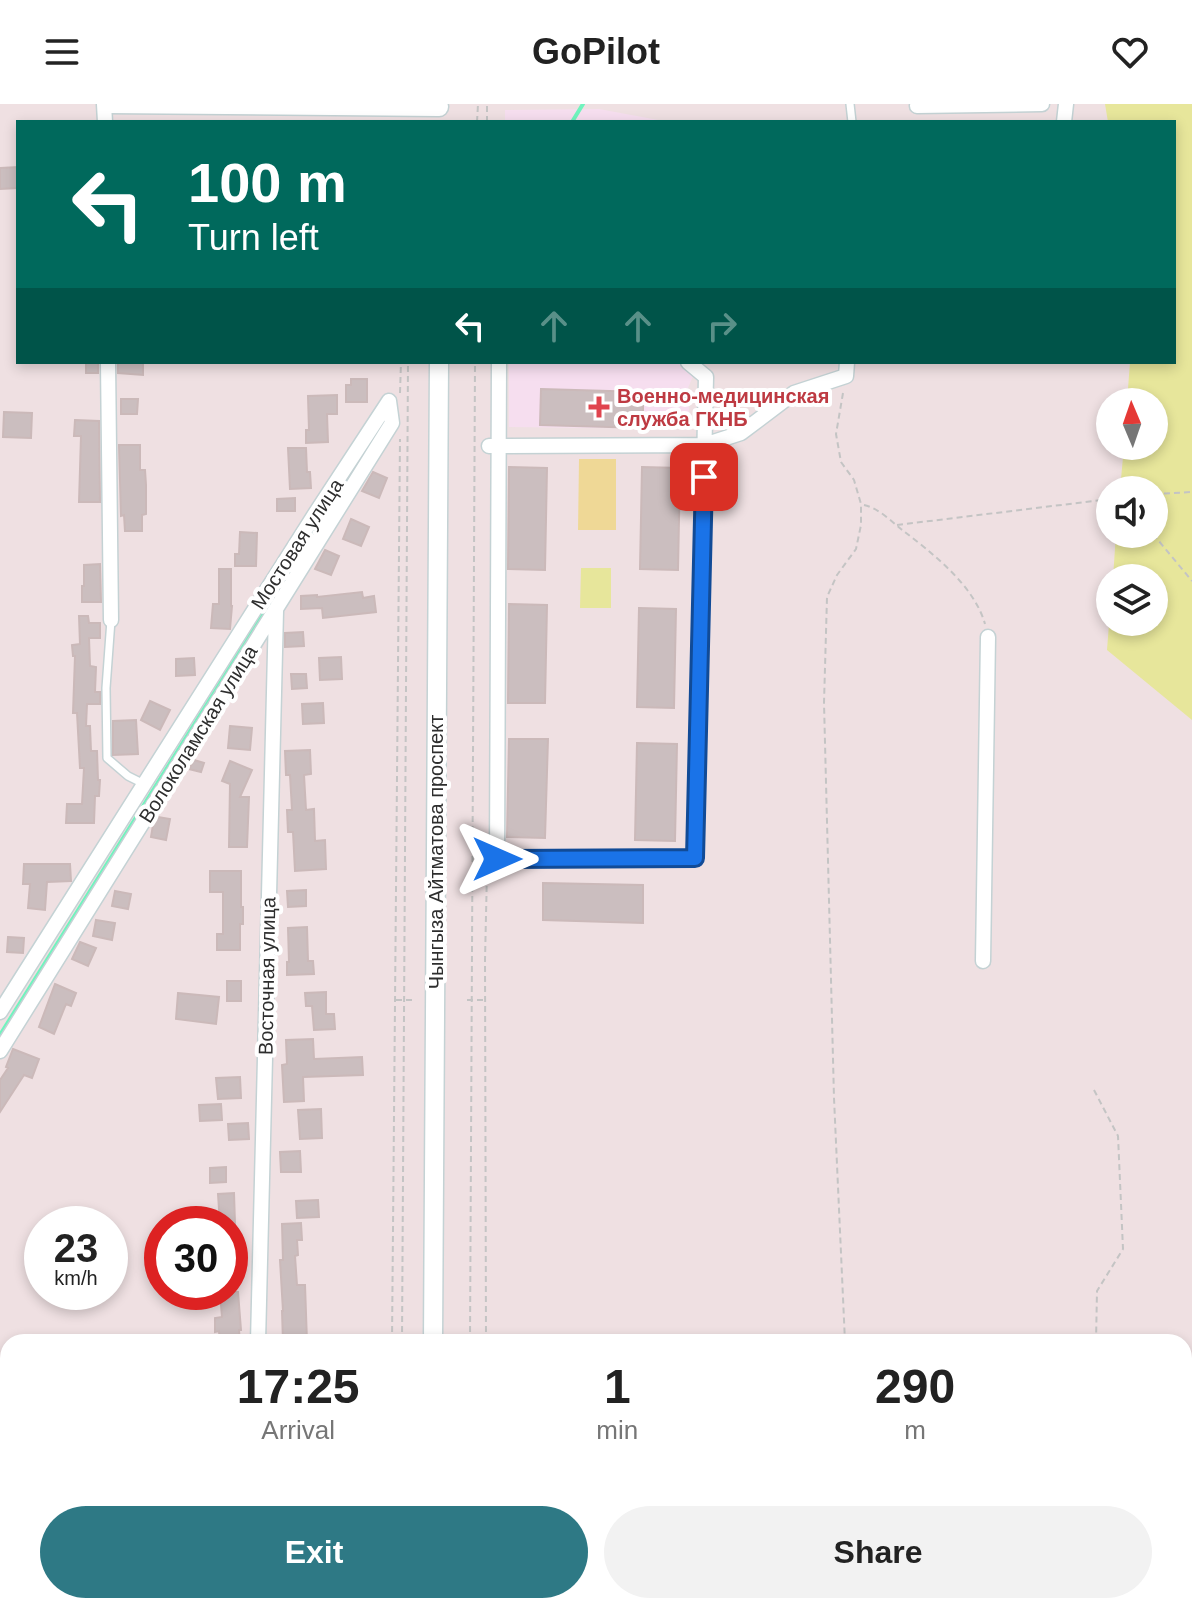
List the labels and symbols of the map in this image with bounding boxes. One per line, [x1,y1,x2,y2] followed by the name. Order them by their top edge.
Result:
[617,385,829,430] place label: Военно-медицинская служба ГКНБ
[1096,388,1168,460] north arrow
[588,396,610,418] marker: Военно-медицинская служба ГКНБ
[670,443,738,511] pin
[247,474,348,613] street label: Мостовая улица
[134,641,262,827] street label: Волоколамская улица
[425,715,447,989] street label: Чынгыза Айтматова проспект
[455,817,539,901] position arrow
[255,896,279,1055] street label: Восточная улица
[144,1206,248,1310] speed limit sign: 30

